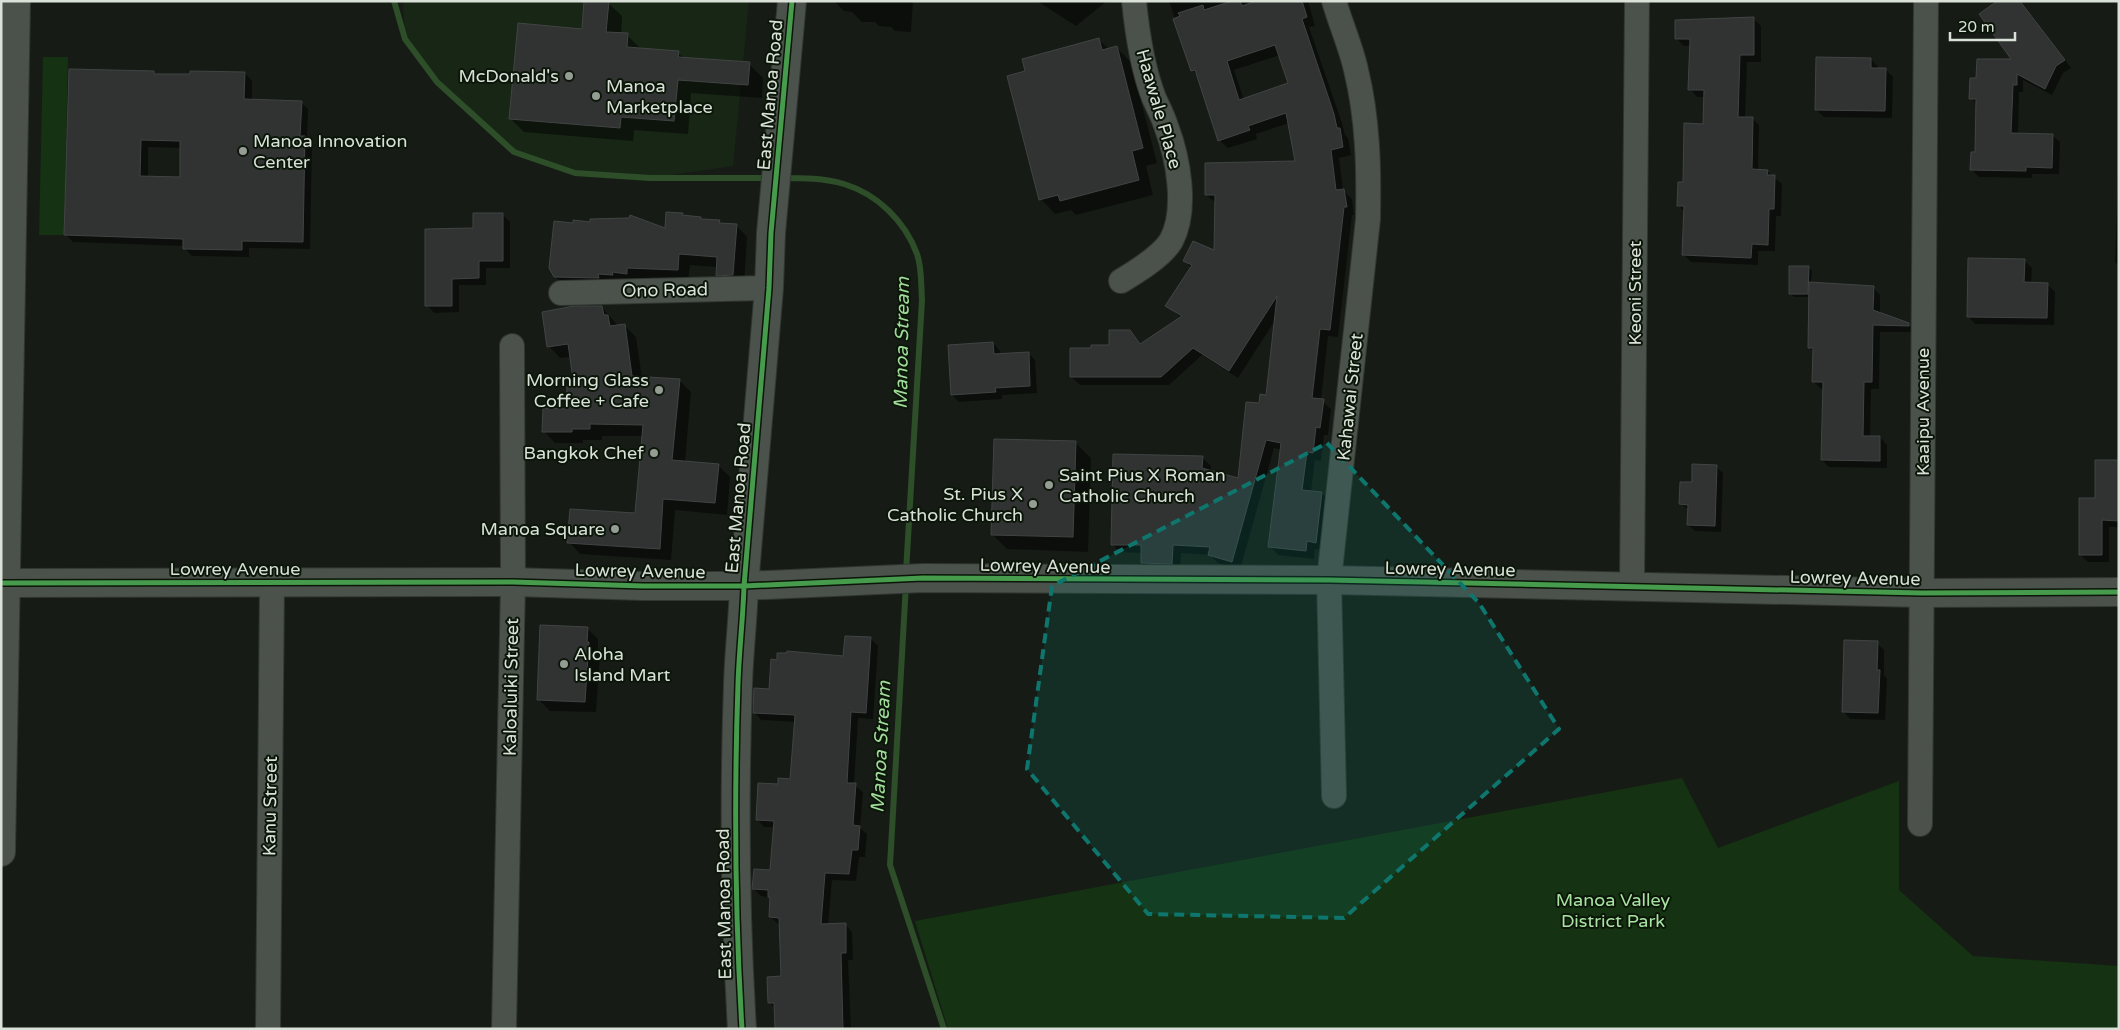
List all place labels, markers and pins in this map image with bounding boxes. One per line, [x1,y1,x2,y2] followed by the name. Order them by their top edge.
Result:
[459,65,559,87] place label: McDonald's
[563,70,575,82] marker: McDonald's
[606,75,713,118] place label: Manoa Marketplace
[590,90,602,102] marker: Manoa Marketplace
[253,130,408,173] place label: Manoa Innovation Center
[237,145,249,157] marker: Manoa Innovation Center
[526,369,649,412] place label: Morning Glass Coffee + Cafe
[653,384,665,396] marker: Morning Glass Coffee + Cafe
[523,442,644,464] place label: Bangkok Chef
[648,447,660,459] marker: Bangkok Chef
[1059,464,1226,507] place label: Saint Pius X Roman Catholic Church
[1043,479,1055,491] marker: Saint Pius X Roman Catholic Church
[887,483,1023,526] place label: St. Pius X Catholic Church
[1027,498,1039,510] marker: St. Pius X Catholic Church
[480,518,605,540] place label: Manoa Square
[609,523,621,535] marker: Manoa Square
[574,643,671,686] place label: Aloha Island Mart
[558,658,570,670] marker: Aloha Island Mart

